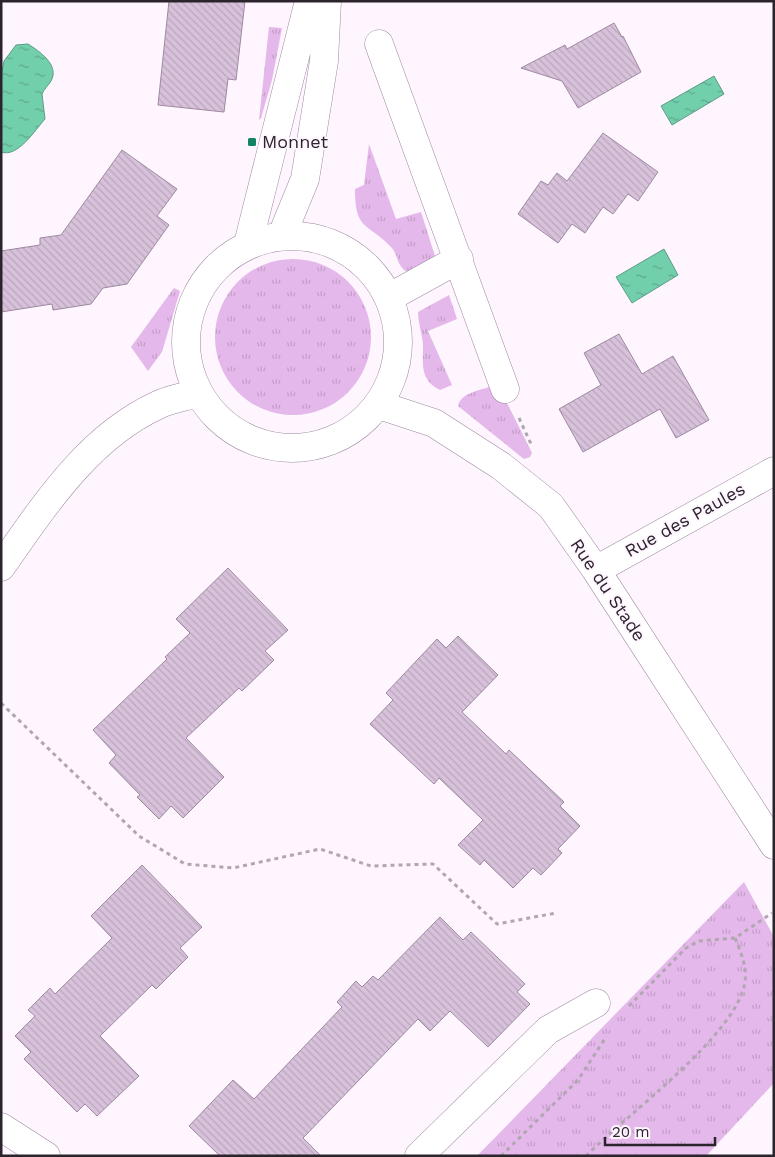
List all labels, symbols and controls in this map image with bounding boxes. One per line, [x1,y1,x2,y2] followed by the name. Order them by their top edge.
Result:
[262,131,328,152] place label: Monnet
[246,136,258,148] marker: Monnet
[621,478,749,561] street label: Rue des Paules
[566,535,650,645] street label: Rue du Stade
[605,1114,715,1146] scale bar
[612,1123,650,1141] text: 20 m

